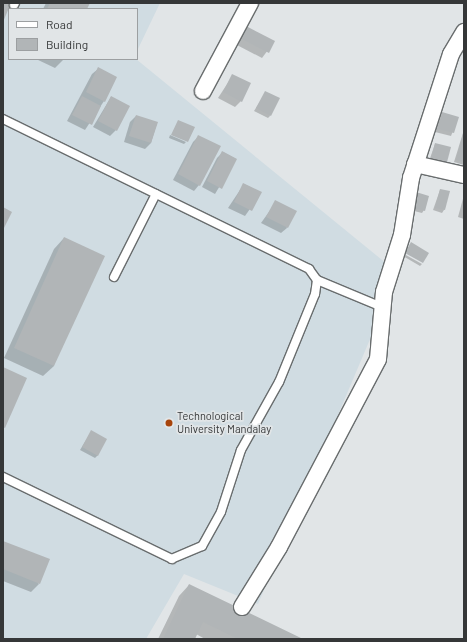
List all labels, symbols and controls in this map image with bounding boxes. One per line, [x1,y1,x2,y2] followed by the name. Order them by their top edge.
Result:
[8,8,138,60] legend
[46,17,73,31] text: Road
[46,37,88,51] text: Building
[177,410,271,436] place label: Technological University Mandalay
[164,418,174,428] marker: Technological University Mandalay

